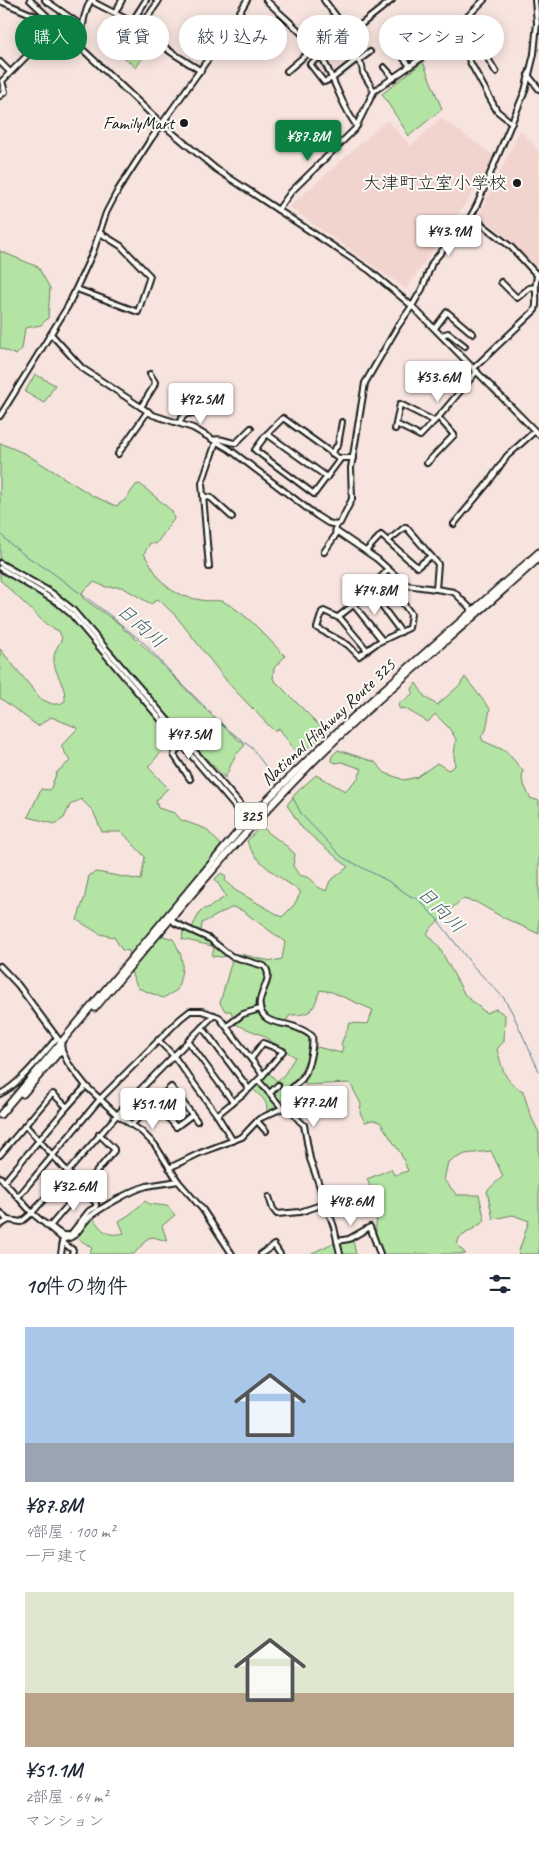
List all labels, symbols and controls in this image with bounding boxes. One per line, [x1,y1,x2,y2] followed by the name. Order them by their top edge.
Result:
[15,15,87,60] chip: 購入
[97,15,169,60] chip: 賃貸
[179,15,287,60] chip: 絞り込み
[297,15,369,60] chip: 新着
[379,15,504,60] chip: マンション
[103,112,176,134] place label: FamilyMart
[178,117,190,129] marker: FamilyMart
[267,120,349,162] pin: ¥87.8M
[286,126,330,146] text: ¥87.8M
[363,172,507,194] place label: 大津町立室小学校
[511,177,523,189] marker: 大津町立室小学校
[408,214,490,257] pin: ¥43.9M
[427,221,471,241] text: ¥43.9M
[397,360,479,403] pin: ¥53.6M
[416,367,460,387] text: ¥53.6M
[160,382,242,425] pin: ¥92.5M
[179,389,223,409] text: ¥92.5M
[334,574,416,616] pin: ¥74.8M
[353,580,397,600] text: ¥74.8M
[112,598,170,654] water label: 日向川
[256,653,400,790] street label: National Highway Route 325
[148,718,230,760] pin: ¥47.5M
[167,724,211,744] text: ¥47.5M
[235,802,267,829] road number: 325
[412,881,470,939] water label: 日向川
[273,1086,355,1128] pin: ¥77.2M
[112,1088,194,1130] pin: ¥51.1M
[292,1092,336,1112] text: ¥77.2M
[131,1094,175,1114] text: ¥51.1M
[33,1170,115,1212] pin: ¥32.6M
[52,1176,96,1196] text: ¥32.6M
[310,1184,392,1227] pin: ¥48.6M
[329,1191,373,1211] text: ¥48.6M
[486,1270,514,1298] icon: filters
[25,1273,128,1299] text: 10件の物件
[225,1360,315,1450] icon: home
[25,1492,82,1518] text: ¥87.8M
[25,1522,115,1542] text: 4部屋 · 100 m²
[25,1546,89,1566] text: 一戸建て
[225,1625,315,1715] icon: home
[25,1757,82,1783] text: ¥51.1M
[25,1787,107,1807] text: 2部屋 · 64 m²
[25,1811,104,1831] text: マンション

